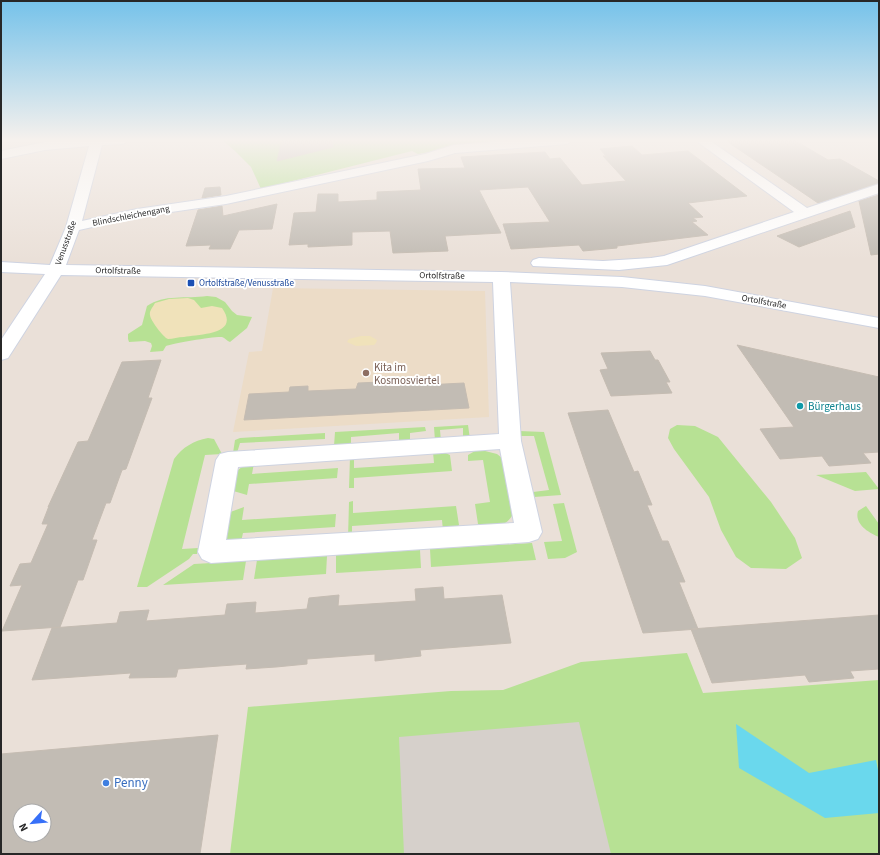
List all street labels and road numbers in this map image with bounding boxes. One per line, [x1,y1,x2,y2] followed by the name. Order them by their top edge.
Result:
[91,202,171,230] street label: Blindschleichengang
[52,219,80,267] street label: Venusstraße
[95,264,141,278] street label: Ortolfstraße
[419,269,465,283] street label: Ortolfstraße
[740,292,788,312] street label: Ortolfstraße

